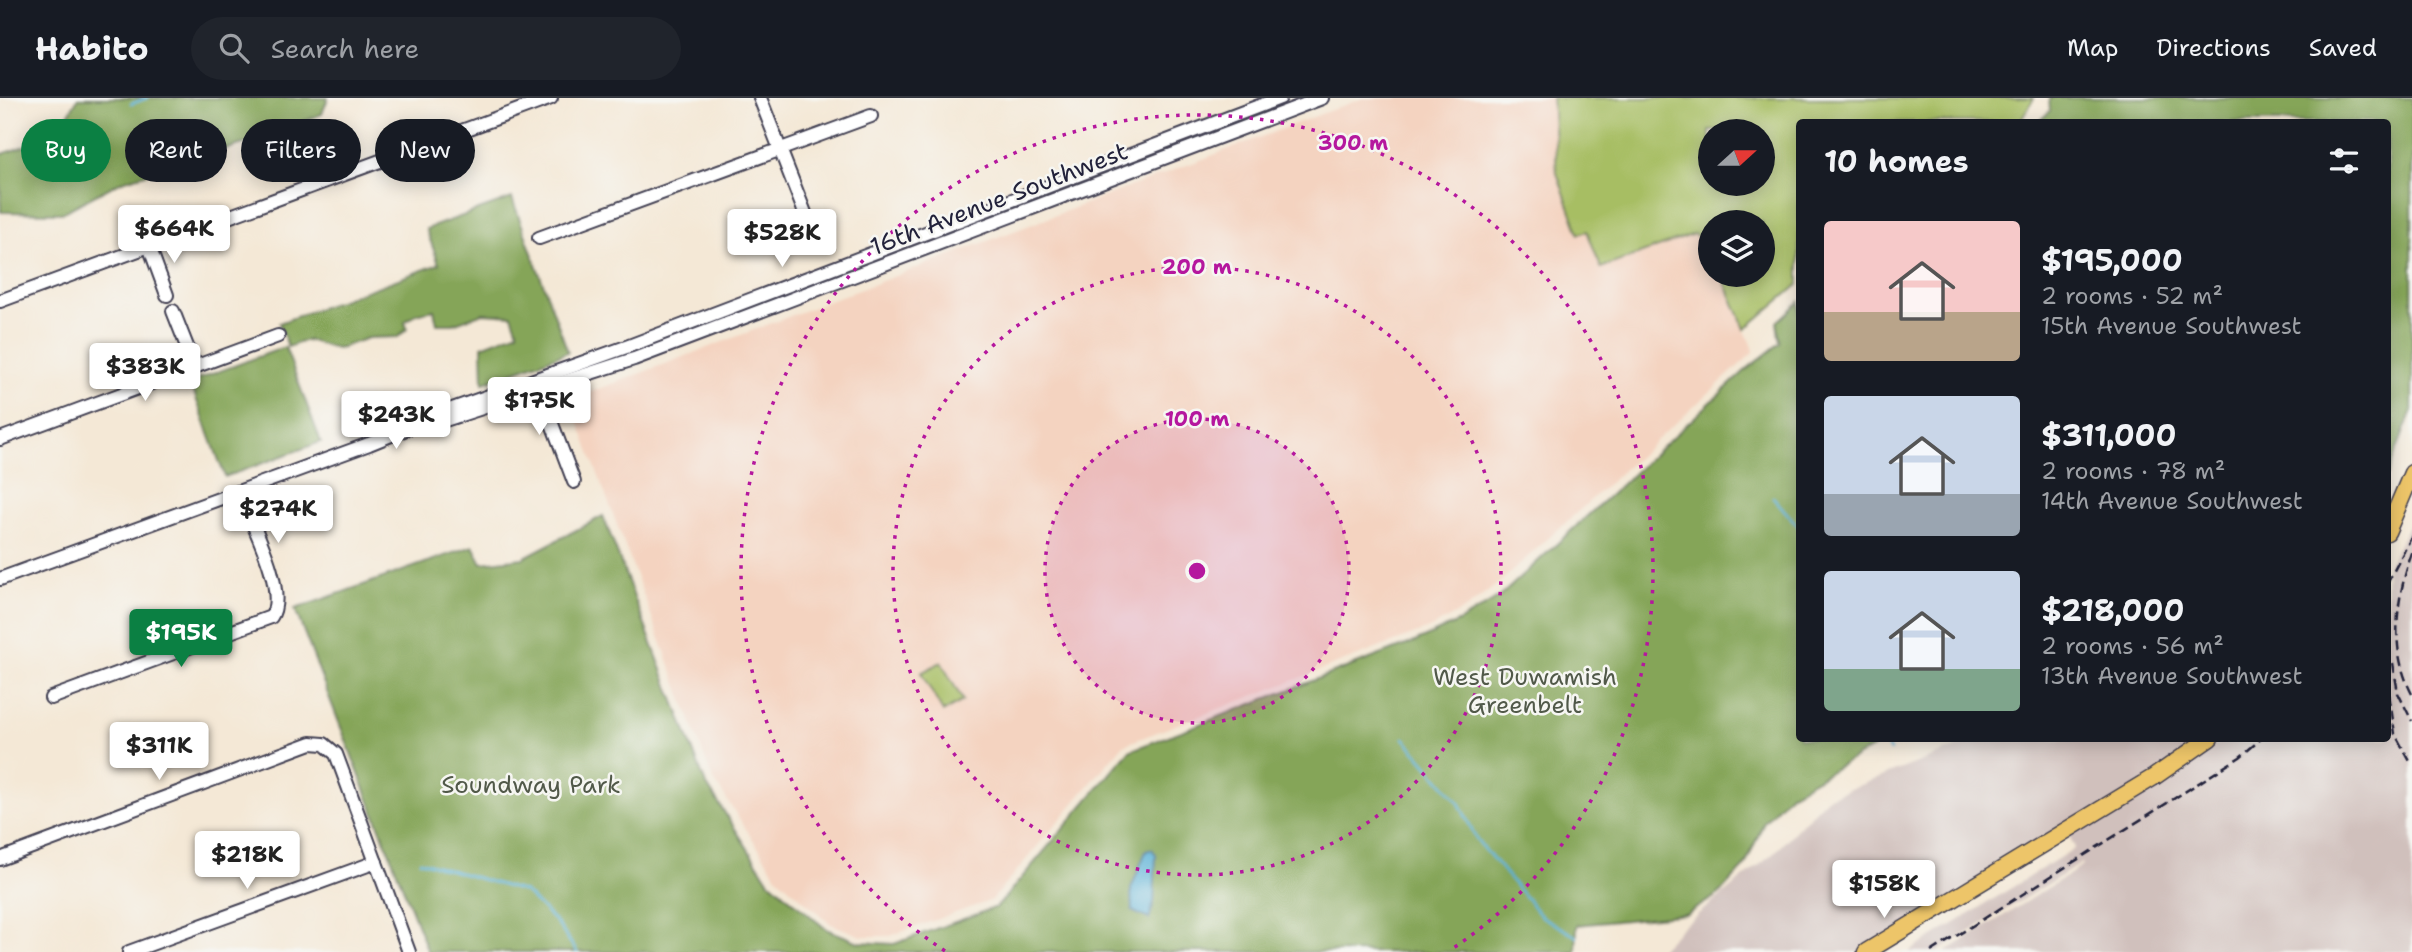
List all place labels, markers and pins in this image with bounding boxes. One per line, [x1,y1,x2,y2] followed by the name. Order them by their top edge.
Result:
[125,206,223,265] pin: $664K
[733,209,831,269] pin: $528K
[96,344,194,403] pin: $383K
[490,378,588,437] pin: $175K
[347,392,445,451] pin: $243K
[229,486,327,545] pin: $274K
[1185,559,1209,583] centre of rings
[132,610,230,669] pin: $195K
[110,722,208,782] pin: $311K
[198,832,296,891] pin: $218K
[1835,860,1933,920] pin: $158K

